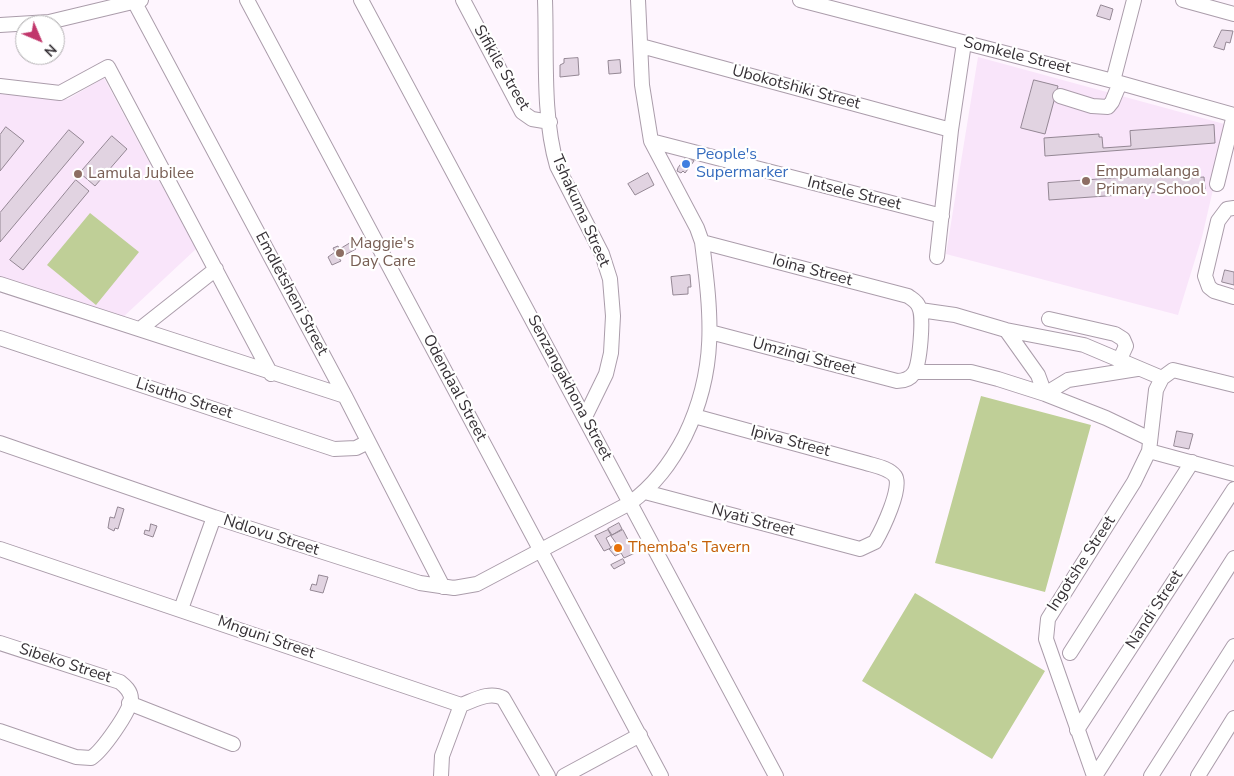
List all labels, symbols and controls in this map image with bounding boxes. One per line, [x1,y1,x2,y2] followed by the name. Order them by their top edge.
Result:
[15,15,65,65] north arrow
[469,22,533,114] street label: Sifikile Street
[961,33,1073,79] street label: Somkele Street
[40,40,61,61] text: N
[730,62,862,114] street label: Ubokotshiki Street
[696,145,788,183] place label: People's Supermarker
[547,152,613,270] street label: Tshakuma Street
[680,158,692,170] marker: People's Supermarker
[1096,162,1205,200] place label: Empumalanga Primary School
[88,164,194,184] place label: Lamula Jubilee
[72,168,84,180] marker: Lamula Jubilee
[805,173,903,215] street label: Intsele Street
[1080,175,1092,187] marker: Empumalanga Primary School
[250,229,332,359] street label: Emdletsheni Street
[350,234,416,272] place label: Maggie's Day Care
[334,247,346,259] marker: Maggie's Day Care
[770,251,854,291] street label: Ioina Street
[523,312,615,464] street label: Senzangakhona Street
[418,331,490,445] street label: Odendaal Street
[750,334,858,380] street label: Umzingi Street
[133,374,235,424] street label: Lisutho Street
[748,422,832,462] street label: Ipiva Street
[709,501,797,541] street label: Nyati Street
[221,511,321,561] street label: Ndlovu Street
[1044,513,1120,615] street label: Ingotshe Street
[628,538,750,558] place label: Themba's Tavern
[612,542,624,554] marker: Themba's Tavern
[1122,567,1188,653] street label: Nandi Street
[215,612,317,664] street label: Mnguni Street
[16,640,114,688] street label: Sibeko Street

